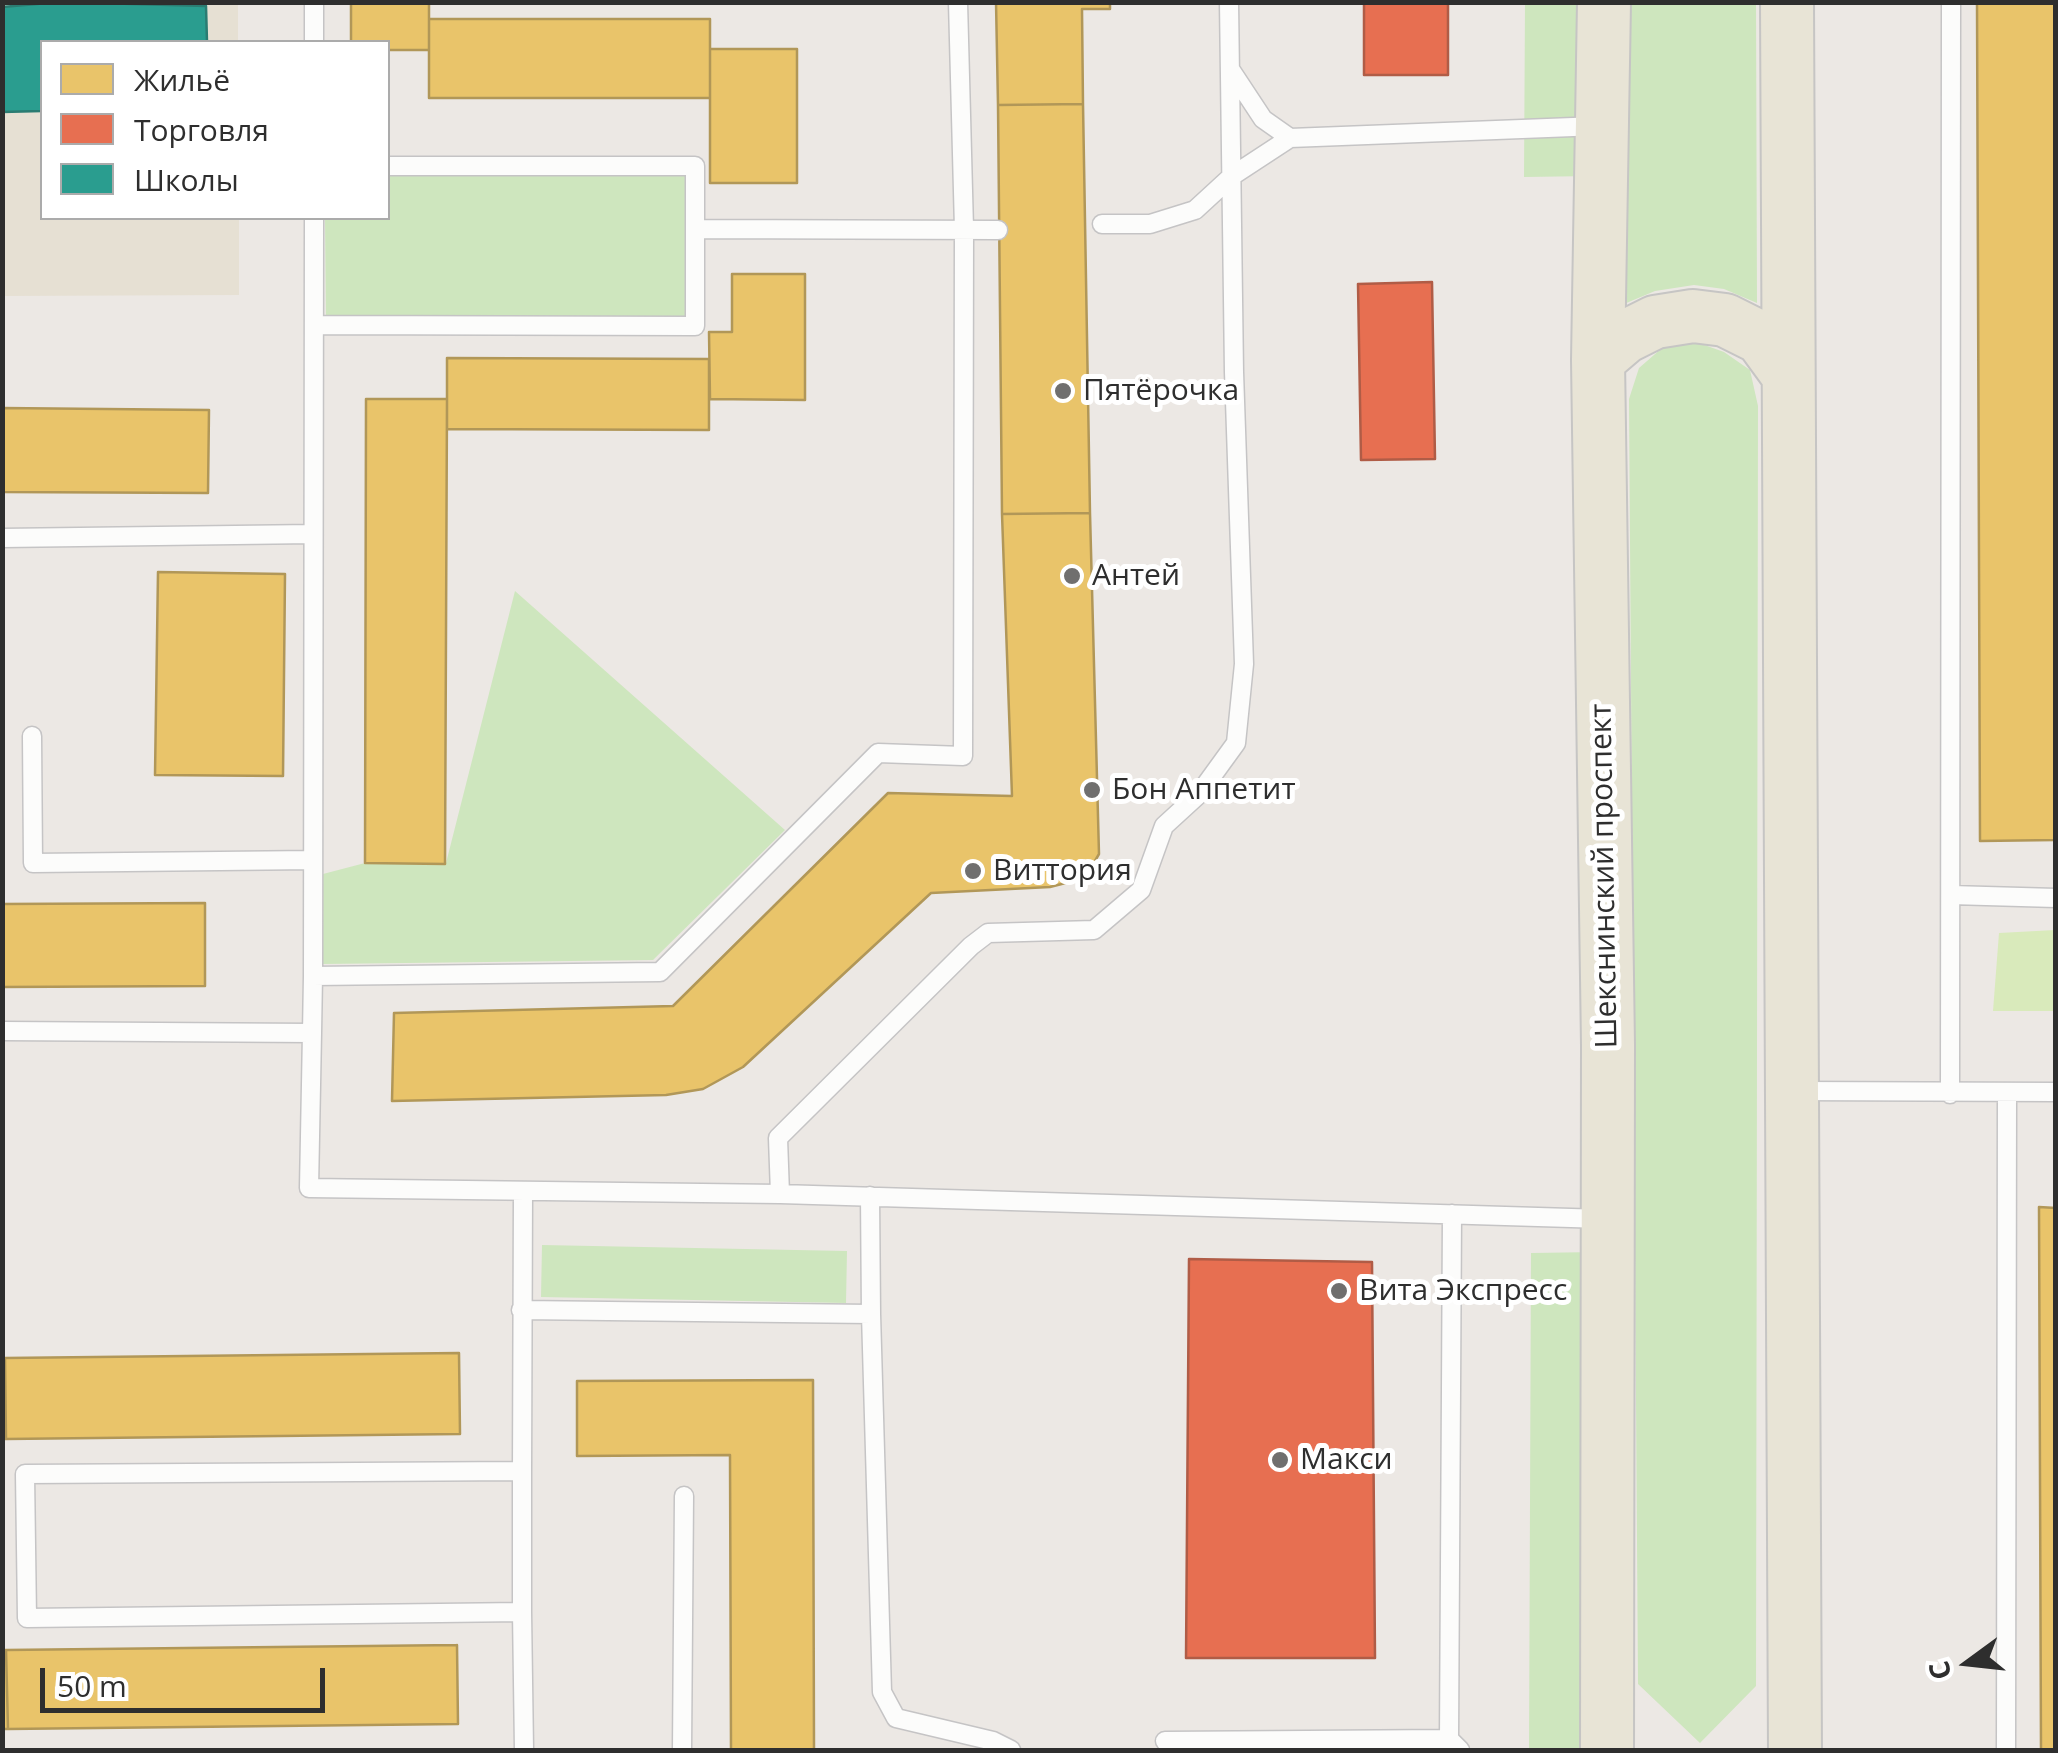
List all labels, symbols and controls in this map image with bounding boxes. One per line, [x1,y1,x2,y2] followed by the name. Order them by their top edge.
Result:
[40,40,390,220] legend
[134,59,230,100] text: Жильё
[134,109,269,150] text: Торговля
[134,159,239,200] text: Школы
[1083,373,1239,409] place label: Пятёрочка
[1052,380,1074,402] marker: Пятёрочка
[1092,558,1180,594] place label: Антей
[1061,565,1083,587] marker: Антей
[1584,703,1626,1049] street label: Шекснинский проспект
[1112,772,1296,808] place label: Бон Аппетит
[1081,779,1103,801] marker: Бон Аппетит
[993,853,1132,889] place label: Виттория
[962,860,984,882] marker: Виттория
[1359,1273,1567,1309] place label: Вита Экспресс
[1328,1280,1350,1302] marker: Вита Экспресс
[1300,1442,1393,1478] place label: Макси
[1269,1449,1291,1471] marker: Макси
[1918,1613,2018,1713] north arrow
[45,1648,330,1710] scale bar
[1918,1657,1960,1684] text: С
[57,1665,127,1706] text: 50 m

